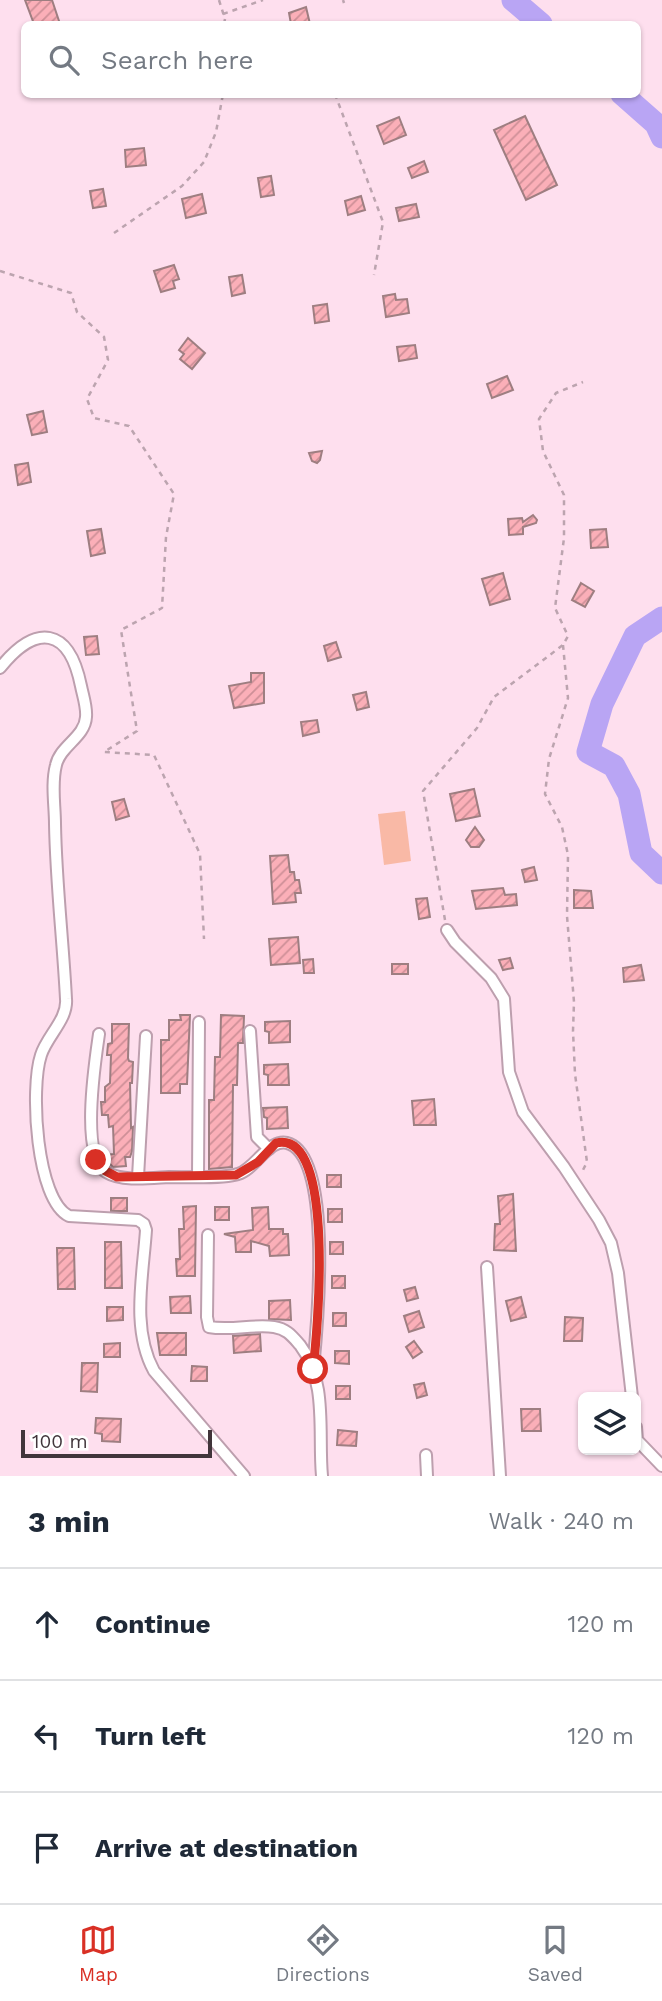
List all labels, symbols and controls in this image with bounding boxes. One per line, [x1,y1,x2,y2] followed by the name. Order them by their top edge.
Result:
[21,21,641,98] search box
[45,41,83,79] icon: search
[101,45,253,75] text: Search here
[80,1144,111,1175] route end
[297,1353,328,1384] route start
[578,1392,641,1455] map controls
[578,1392,641,1455] button: layers
[21,1427,212,1459] scale bar
[32,1430,88,1453] text: 100 m
[28,1504,110,1539] text: 3 min
[489,1508,634,1535] text: Walk · 240 m
[28,1605,66,1643] icon: ahead
[95,1609,211,1639] text: Continue
[568,1611,634,1638] text: 120 m
[28,1717,66,1755] icon: left
[95,1721,206,1751] text: Turn left
[568,1723,634,1750] text: 120 m
[28,1829,66,1867] icon: arrive
[95,1833,358,1863] text: Arrive at destination
[79,1921,118,1986] tab: Map
[276,1921,370,1986] tab: Directions
[528,1921,583,1986] tab: Saved

